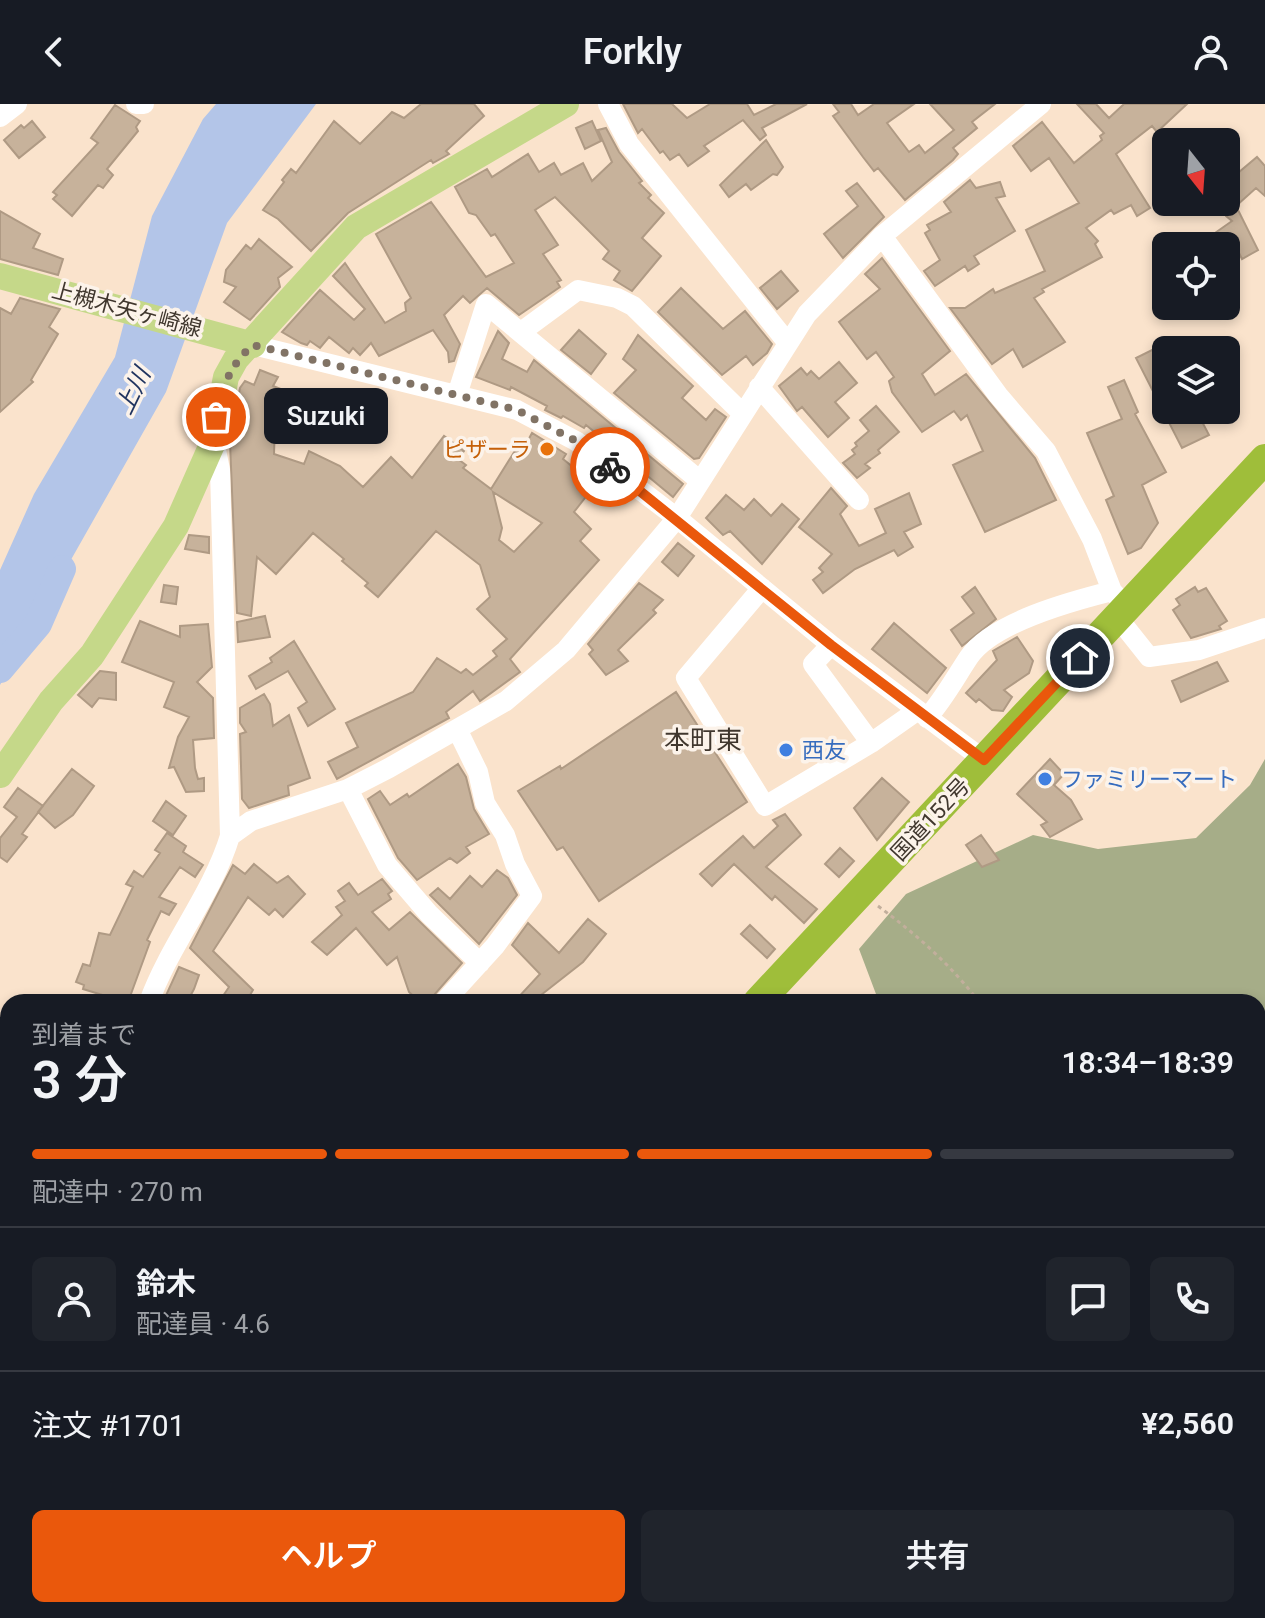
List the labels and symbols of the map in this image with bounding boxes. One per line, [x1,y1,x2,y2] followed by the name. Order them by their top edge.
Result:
[1152,128,1240,216] north arrow
[49,277,204,341] street label: 上槻木矢ヶ崎線
[110,361,157,419] water label: 上川
[182,383,250,451] pin
[264,389,388,445] callout: Suzuki
[570,427,650,507] courier
[443,437,531,462] place label: ピザーラ
[538,440,556,458] marker: ピザーラ
[1046,624,1114,692] pin
[664,725,742,755] district label: 本町東
[802,738,846,763] place label: 西友
[777,741,795,759] marker: 西友
[1061,767,1237,792] place label: ファミリーマート
[1036,770,1054,788] marker: ファミリーマート
[886,773,975,866] street label: 国道152号

